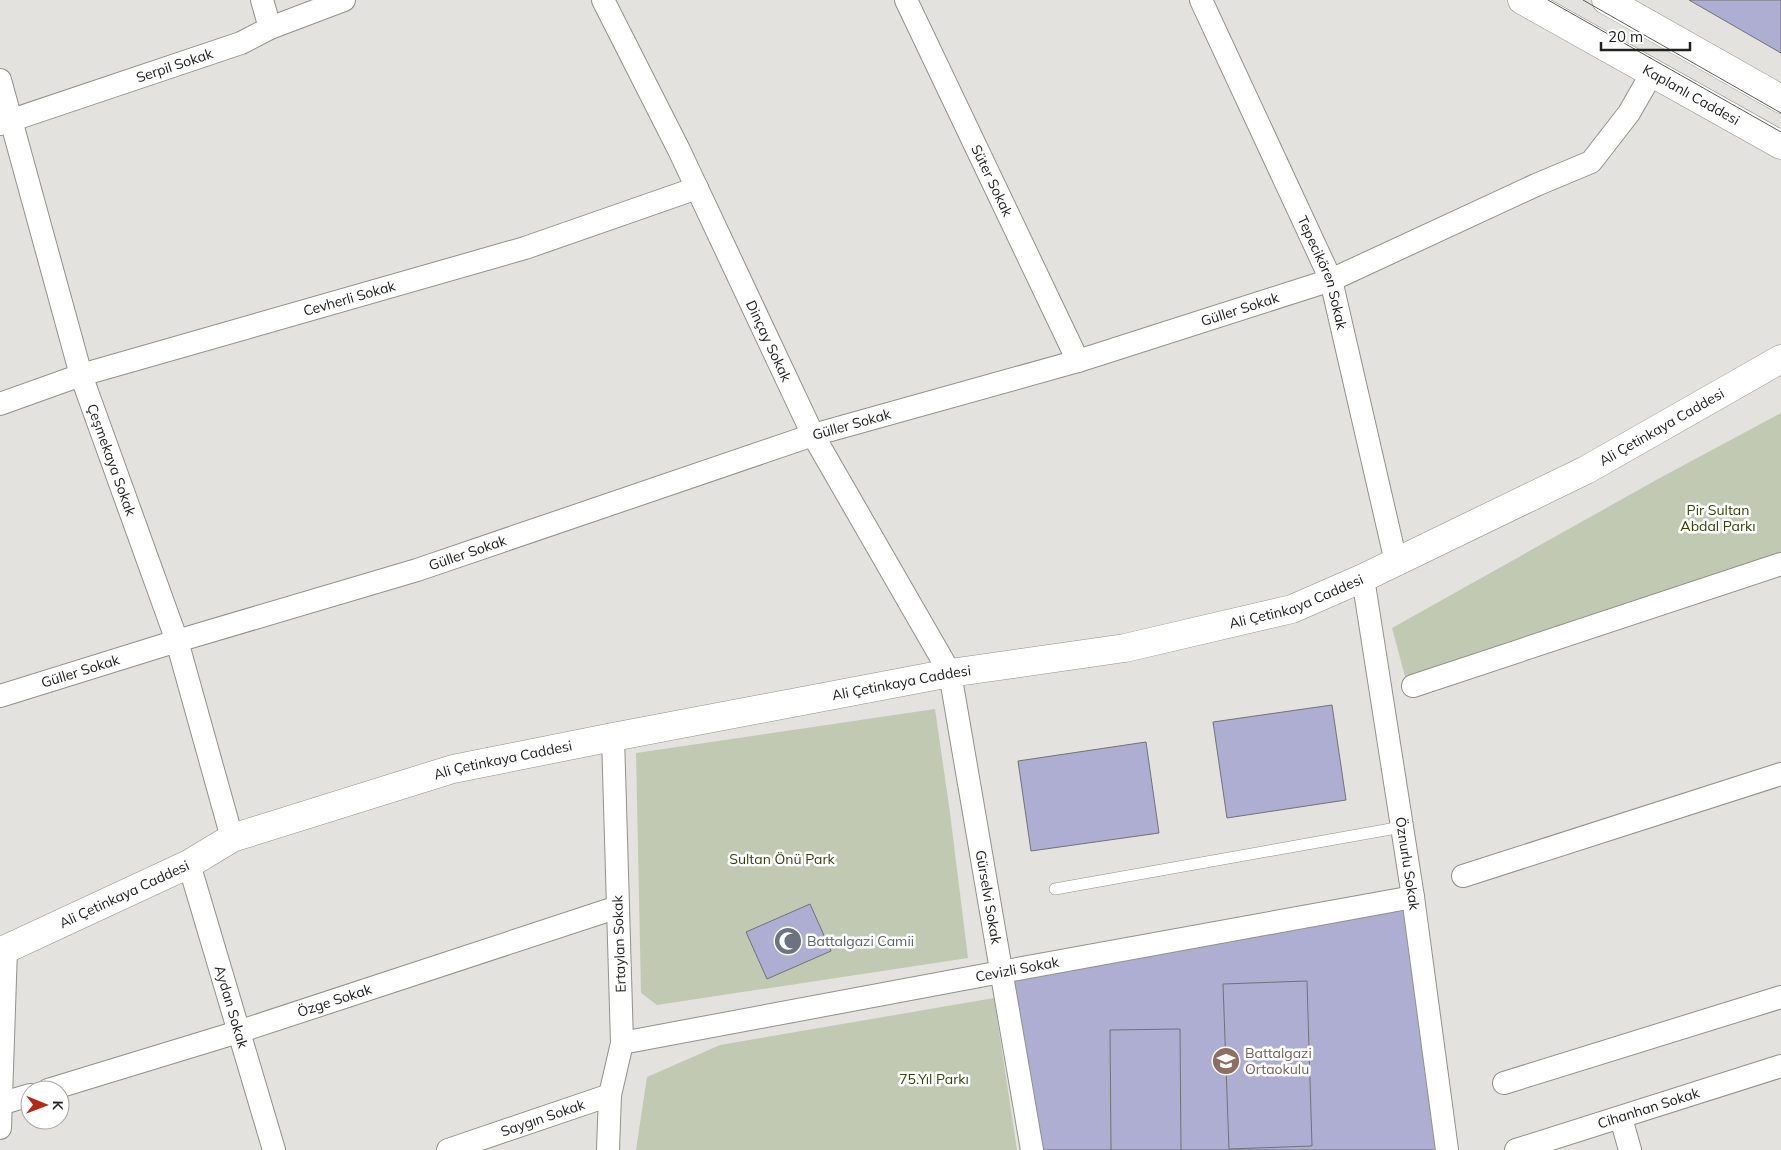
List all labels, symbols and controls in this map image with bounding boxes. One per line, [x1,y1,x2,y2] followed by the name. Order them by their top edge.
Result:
[1601,20,1690,52] scale bar
[1608,27,1643,46] text: 20 m
[134,44,216,87] street label: Serpil Sokak
[1640,60,1743,129] street label: Kaplanlı Caddesi
[967,142,1017,220] street label: Süter Sokak
[1293,213,1351,332] street label: Tepecikören Sokak
[301,276,398,320] street label: Cevherli Sokak
[1199,288,1282,330] street label: Güller Sokak
[742,297,796,385] street label: Dinçay Sokak
[1596,384,1727,470] street label: Ali Çetinkaya Caddesi
[83,401,140,519] street label: Çeşmekaya Sokak
[810,404,894,444] street label: Güller Sokak
[1680,501,1756,535] park label: Pir Sultan Abdal Parkı
[426,531,509,574] street label: Güller Sokak
[1227,570,1366,632] street label: Ali Çetinkaya Caddesi
[39,650,122,692] street label: Güller Sokak
[830,661,972,704] street label: Ali Çetinkaya Caddesi
[431,736,574,784] street label: Ali Çetinkaya Caddesi
[1392,816,1424,912] street label: Öznurlu Sokak
[972,849,1006,946] street label: Gürselvi Sokak
[729,850,836,868] park label: Sultan Önü Park
[56,856,192,932] street label: Ali Çetinkaya Caddesi
[608,894,630,993] street label: Ertaylan Sokak
[773,926,803,956] mosque icon: Battalgazi Camii
[807,932,914,950] place label: Battalgazi Camii
[974,952,1061,986] street label: Cevizli Sokak
[211,963,252,1051] street label: Aydan Sokak
[295,979,374,1021] street label: Özge Sokak
[1245,1044,1312,1078] place label: Battalgazi Ortaokulu
[1211,1046,1241,1076] school or university icon: Battalgazi Ortaokulu
[899,1070,969,1088] park label: 75.Yıl Parkı
[20,1080,70,1130] north arrow
[1595,1083,1702,1133] street label: Cihanhan Sokak
[498,1095,588,1140] street label: Saygın Sokak
[49,1100,67,1111] text: K

